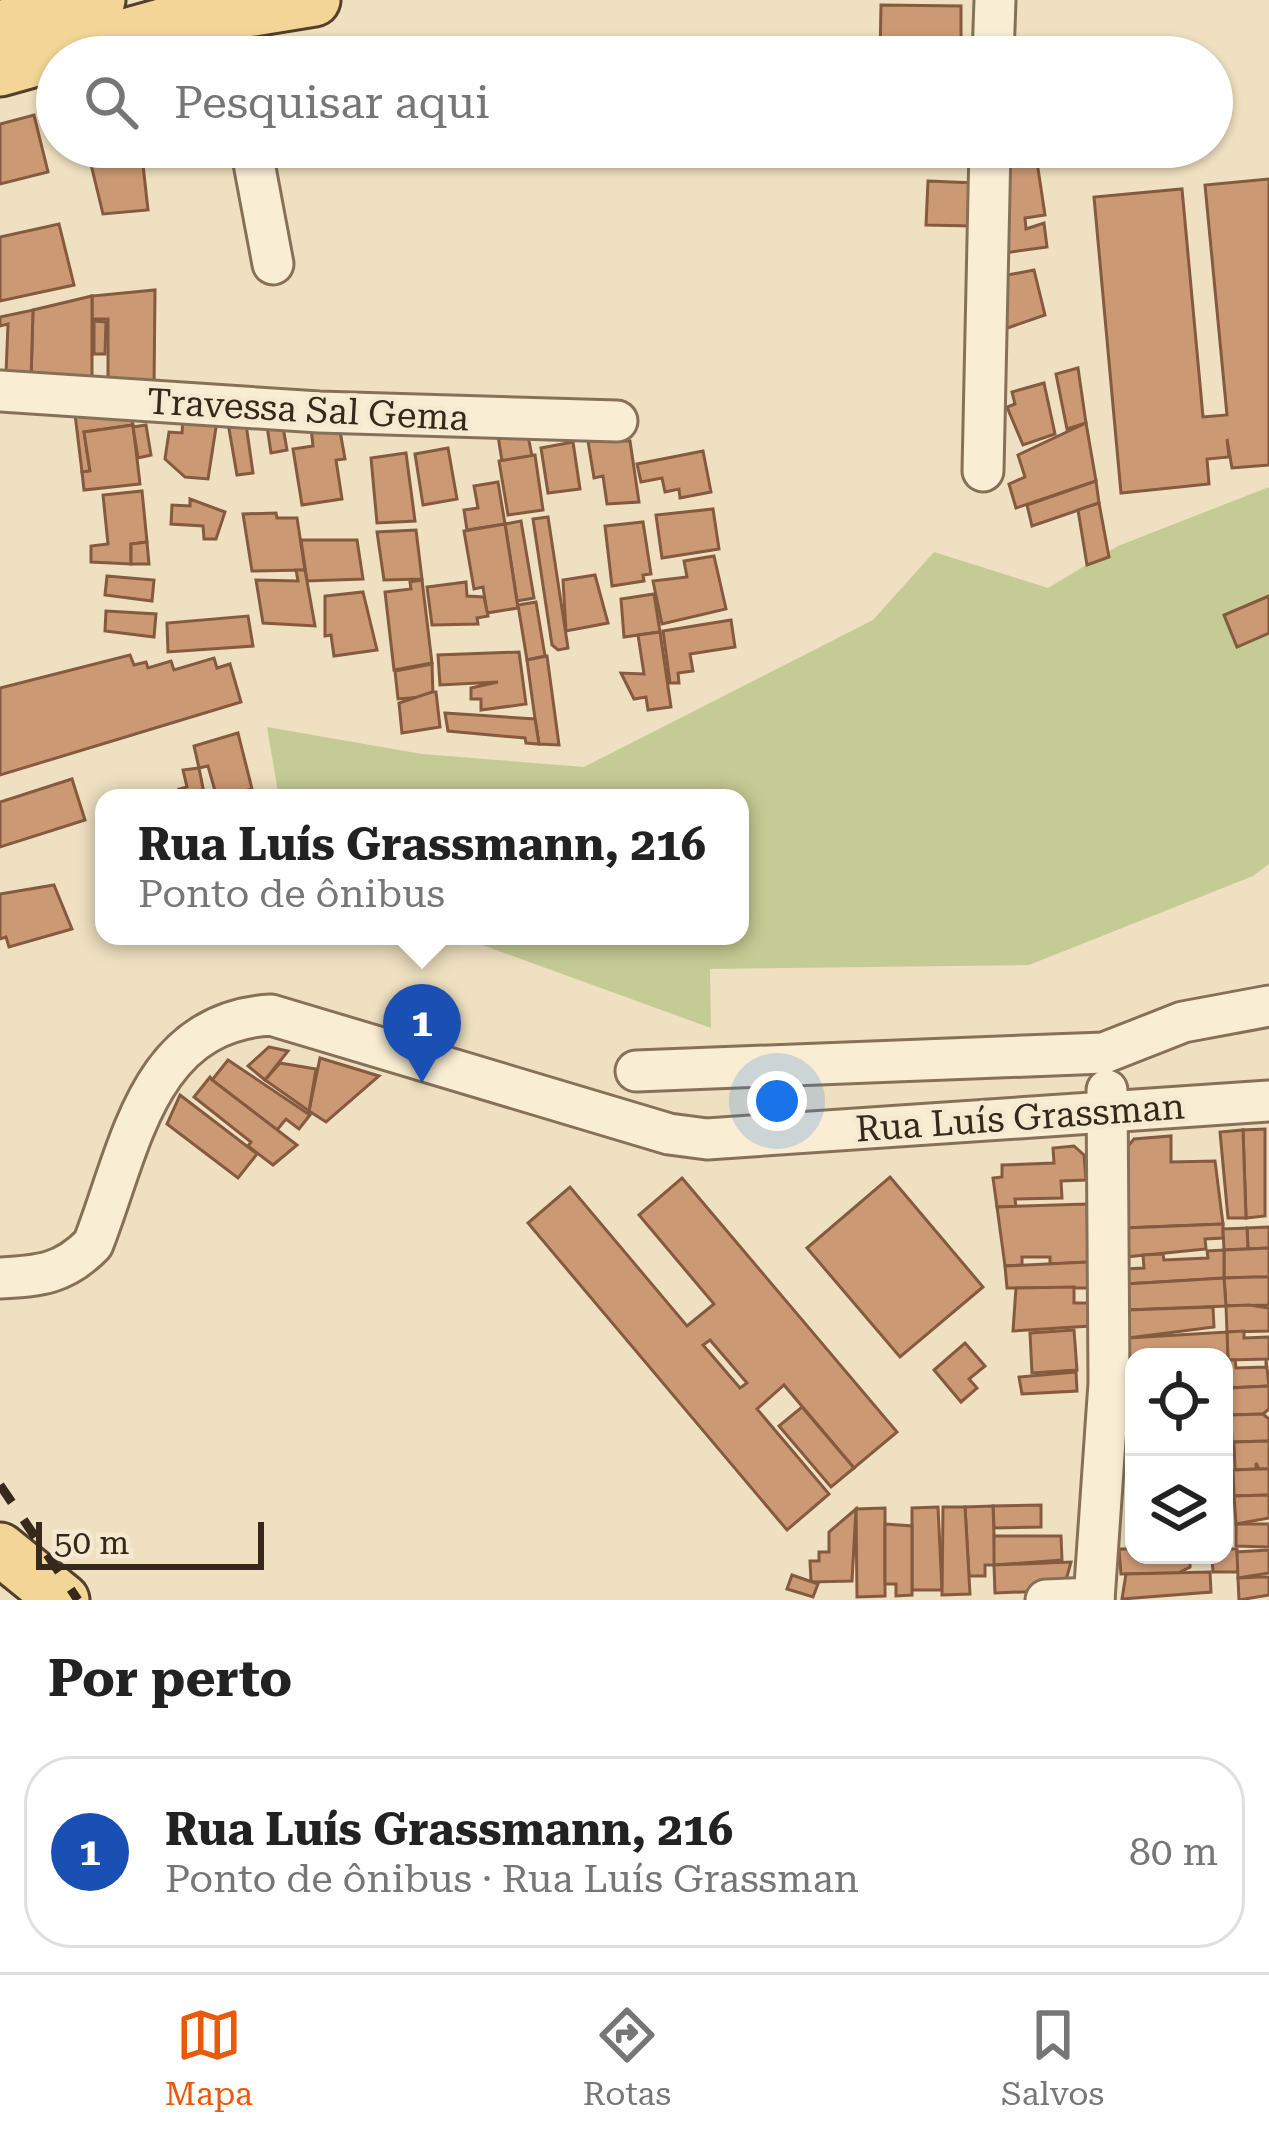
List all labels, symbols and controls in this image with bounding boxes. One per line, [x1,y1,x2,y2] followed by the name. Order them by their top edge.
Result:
[36,36,1233,168] search box
[78,69,144,135] icon: search
[174,76,490,129] text: Pesquisar aqui
[146,381,470,439] street label: Travessa Sal Gema
[95,789,749,945] popup
[138,818,706,871] text: Rua Luís Grassmann, 216
[138,871,445,917] text: Ponto de ônibus
[383,984,461,1083] pin: 1
[747,1071,807,1131] your location
[854,1086,1186,1150] street label: Rua Luís Grassman
[1125,1348,1233,1564] map controls
[1125,1348,1233,1456] button: locate
[1125,1456,1233,1564] button: layers
[36,1516,264,1569] scale bar
[54,1523,129,1562] text: 50 m
[48,1649,292,1708] text: Por perto
[165,1803,733,1856] text: Rua Luís Grassmann, 216
[79,1829,101,1875] text: 1
[1129,1829,1218,1875] text: 80 m
[165,1856,859,1902] text: Ponto de ônibus · Rua Luís Grassman
[165,2002,253,2113] tab: Mapa
[583,2002,671,2113] tab: Rotas
[1001,2002,1104,2113] tab: Salvos

